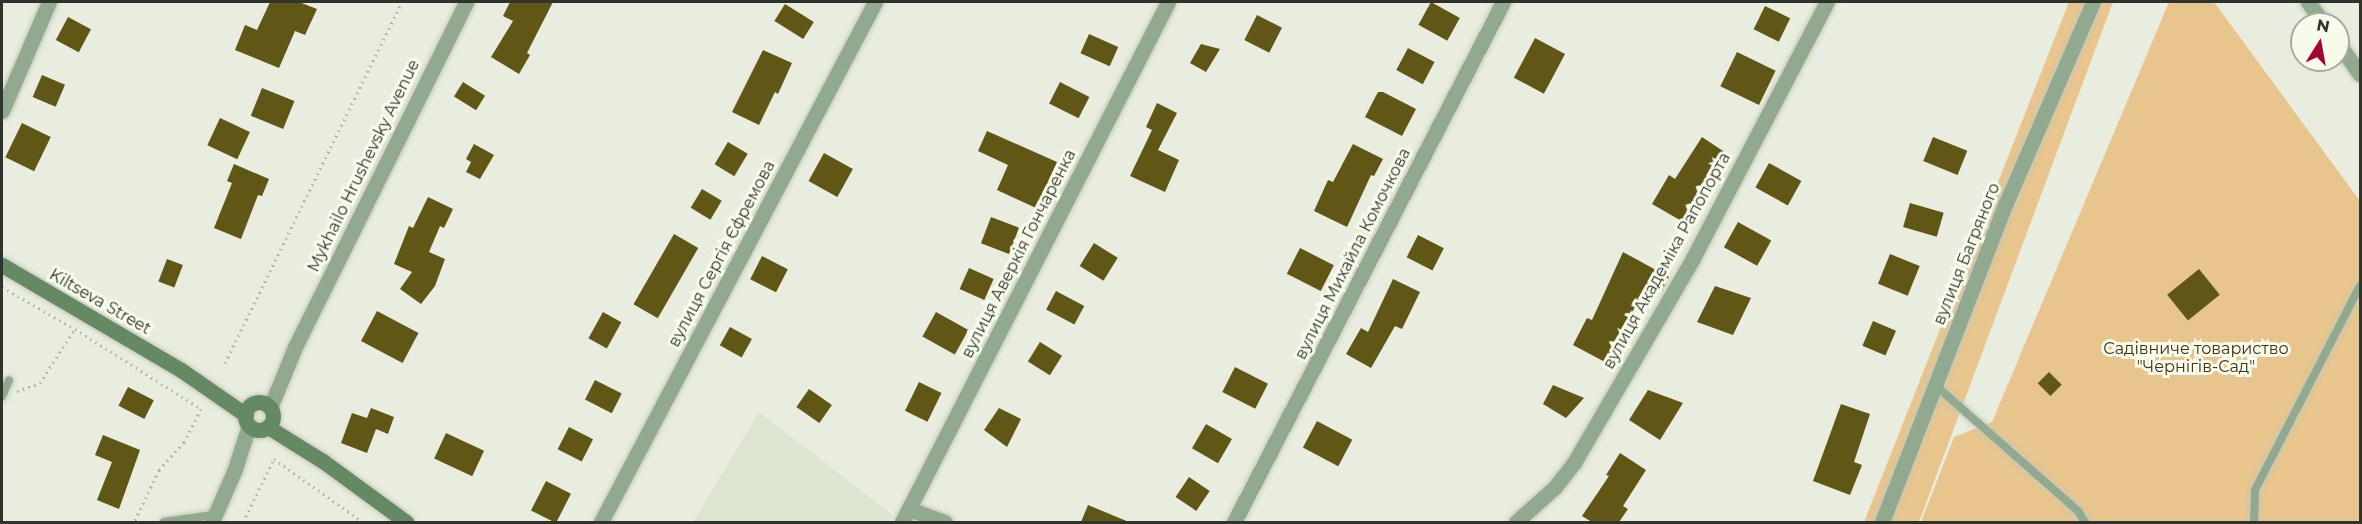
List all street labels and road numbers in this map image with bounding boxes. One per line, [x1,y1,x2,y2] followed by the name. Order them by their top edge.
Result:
[304,57,424,275] street label: Mykhailo Hrushevsky Avenue
[1291,145,1415,363] street label: вулиця Михайла Комочкова
[958,146,1080,362] street label: вулиця Аверкія Гончаренка
[1599,149,1735,373] street label: вулиця Академіка Рапопорта
[665,158,779,350] street label: вулиця Сергія Єфремова
[1930,180,2004,328] street label: вулиця Багряного
[46,265,154,339] street label: Kiltseva Street

